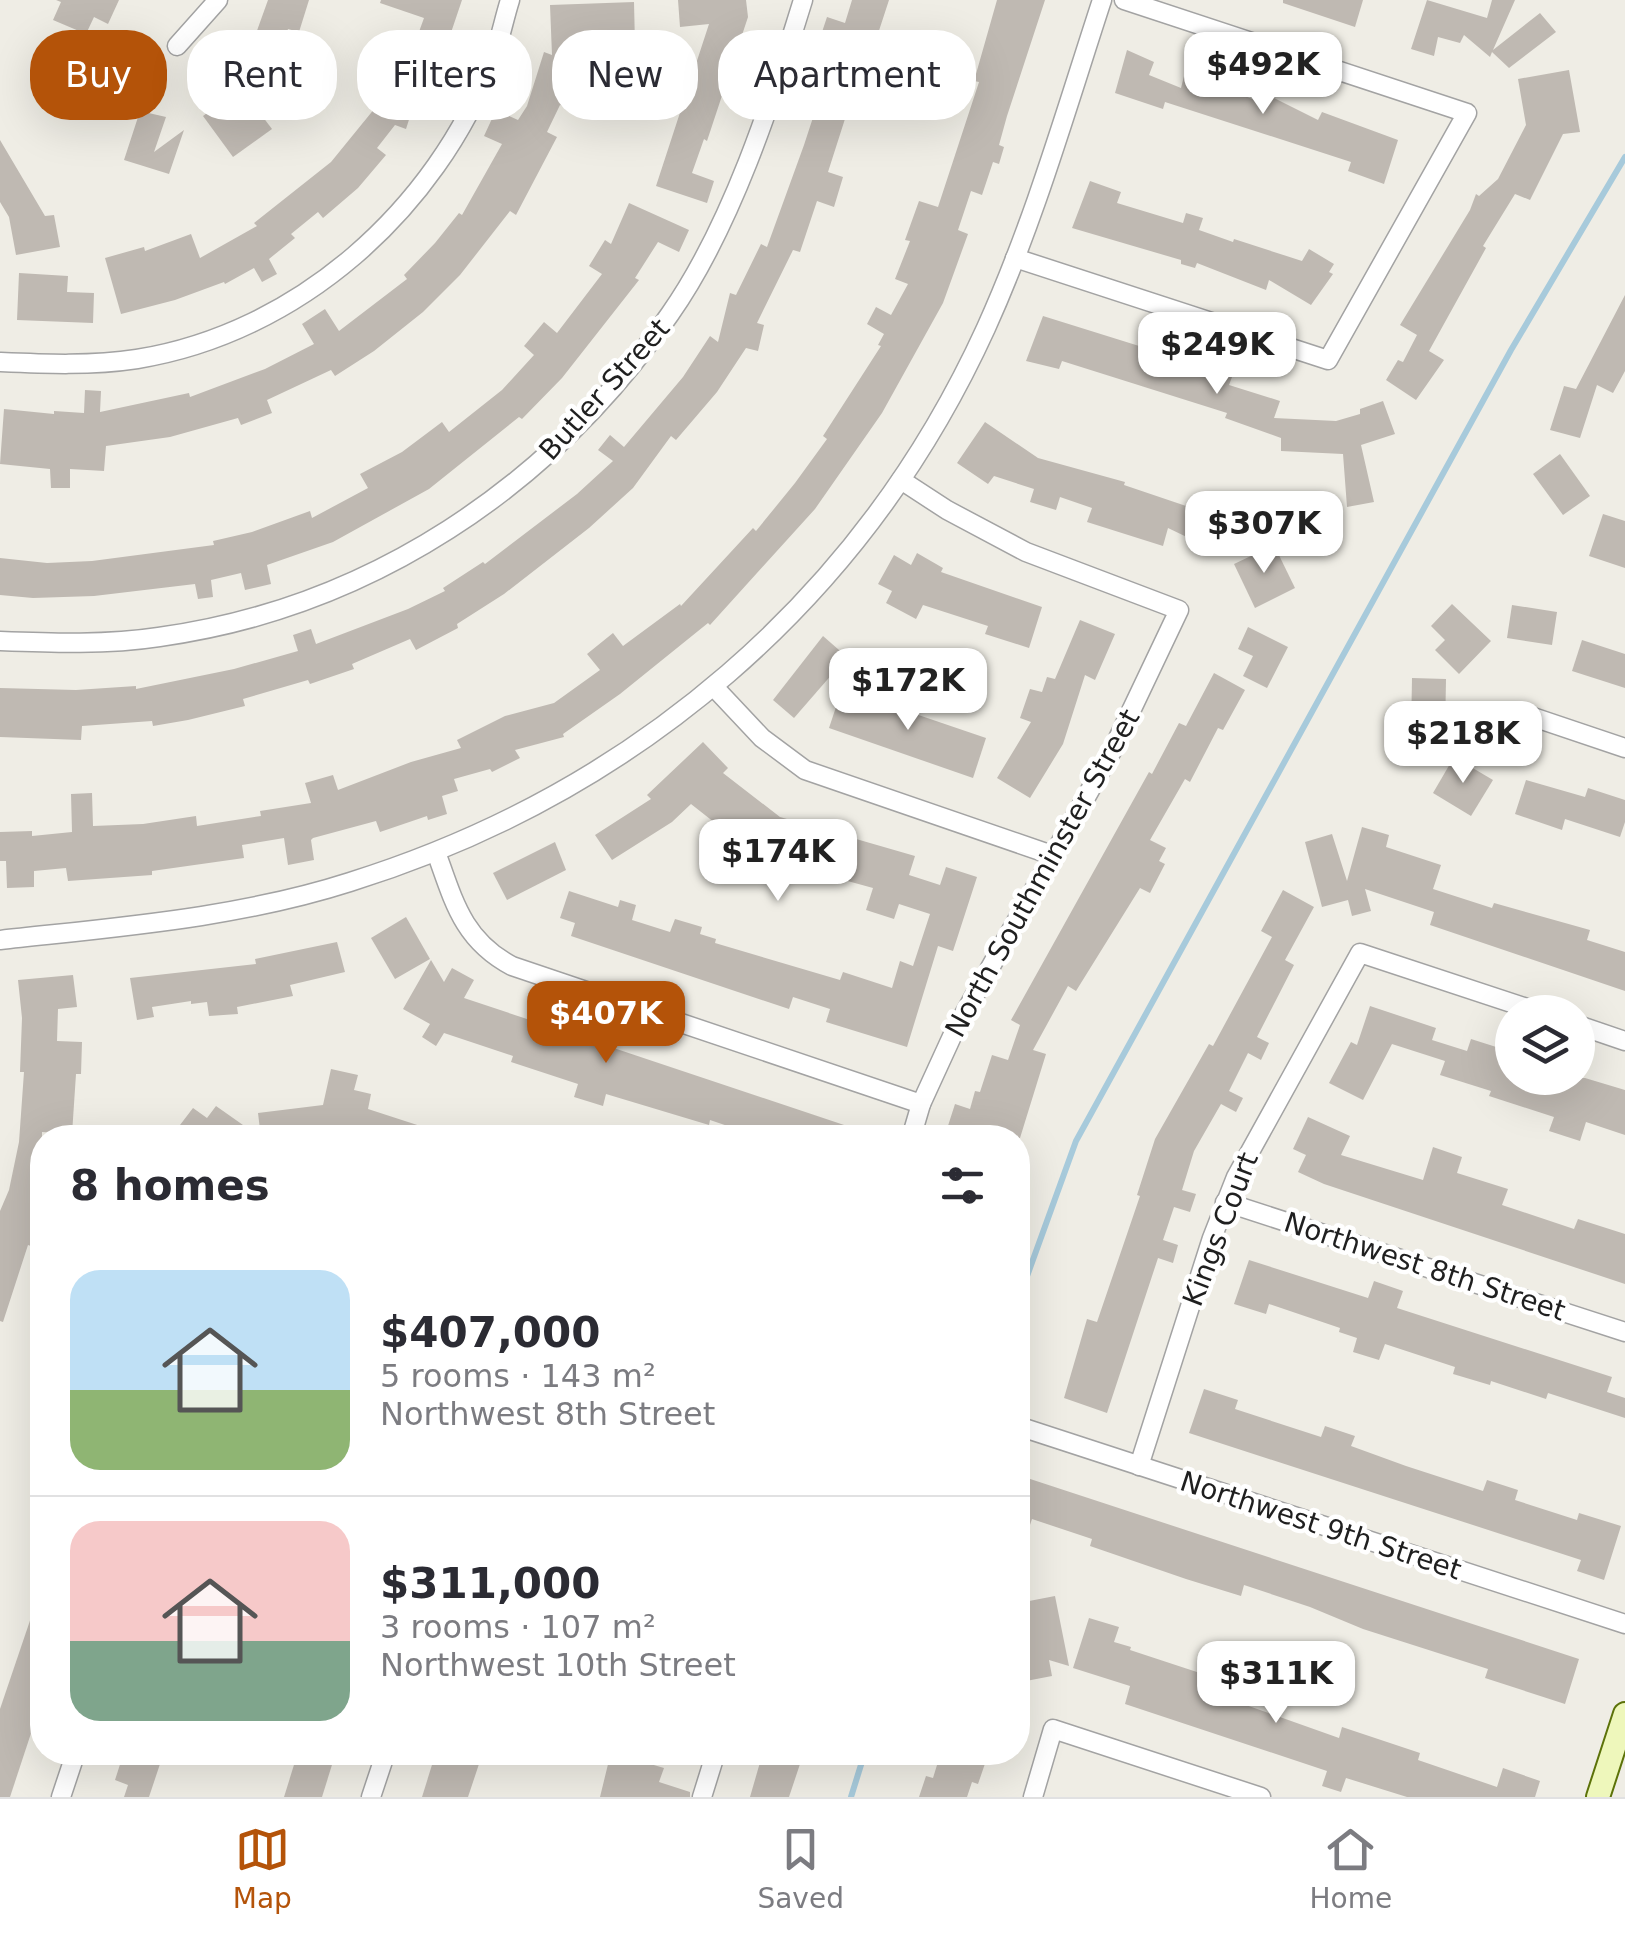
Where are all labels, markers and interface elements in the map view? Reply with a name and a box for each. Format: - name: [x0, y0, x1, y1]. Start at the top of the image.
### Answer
- chip: Buy: [30, 30, 167, 120]
- chip: Rent: [187, 30, 337, 120]
- chip: Filters: [357, 30, 532, 120]
- chip: New: [552, 30, 698, 120]
- chip: Apartment: [718, 30, 976, 120]
- pin: $492K: [1193, 32, 1333, 117]
- text: $492K: [1206, 45, 1320, 83]
- street label: Butler Street: [532, 312, 676, 467]
- pin: $249K: [1147, 312, 1287, 397]
- text: $249K: [1160, 325, 1274, 363]
- pin: $307K: [1194, 491, 1334, 576]
- text: $307K: [1207, 504, 1321, 542]
- pin: $172K: [838, 648, 978, 733]
- text: $172K: [851, 661, 965, 699]
- pin: $218K: [1393, 701, 1533, 786]
- street label: North Southminster Street: [938, 704, 1146, 1043]
- text: $218K: [1406, 714, 1520, 752]
- pin: $174K: [708, 819, 848, 904]
- text: $174K: [721, 832, 835, 870]
- pin: $407K: [536, 981, 676, 1066]
- text: $407K: [549, 994, 663, 1032]
- map controls: [1495, 995, 1595, 1095]
- button: layers: [1495, 995, 1595, 1095]
- street label: Kings Court: [1176, 1148, 1265, 1311]
- icon: filters: [935, 1158, 990, 1213]
- text: 8 homes: [70, 1161, 270, 1210]
- street label: Northwest 8th Street: [1280, 1205, 1569, 1328]
- text: $407,000: [380, 1308, 601, 1357]
- icon: home: [150, 1310, 270, 1430]
- text: 5 rooms · 143 m²: [380, 1357, 656, 1395]
- text: Northwest 8th Street: [380, 1395, 715, 1433]
- street label: Northwest 9th Street: [1176, 1464, 1465, 1587]
- text: $311,000: [380, 1559, 601, 1608]
- icon: home: [150, 1561, 270, 1681]
- text: 3 rooms · 107 m²: [380, 1608, 656, 1646]
- pin: $311K: [1206, 1641, 1346, 1726]
- text: Northwest 10th Street: [380, 1646, 736, 1684]
- text: $311K: [1219, 1654, 1333, 1692]
- tab: Map: [233, 1822, 292, 1915]
- tab: Saved: [757, 1822, 844, 1915]
- tab: Home: [1310, 1822, 1392, 1915]

